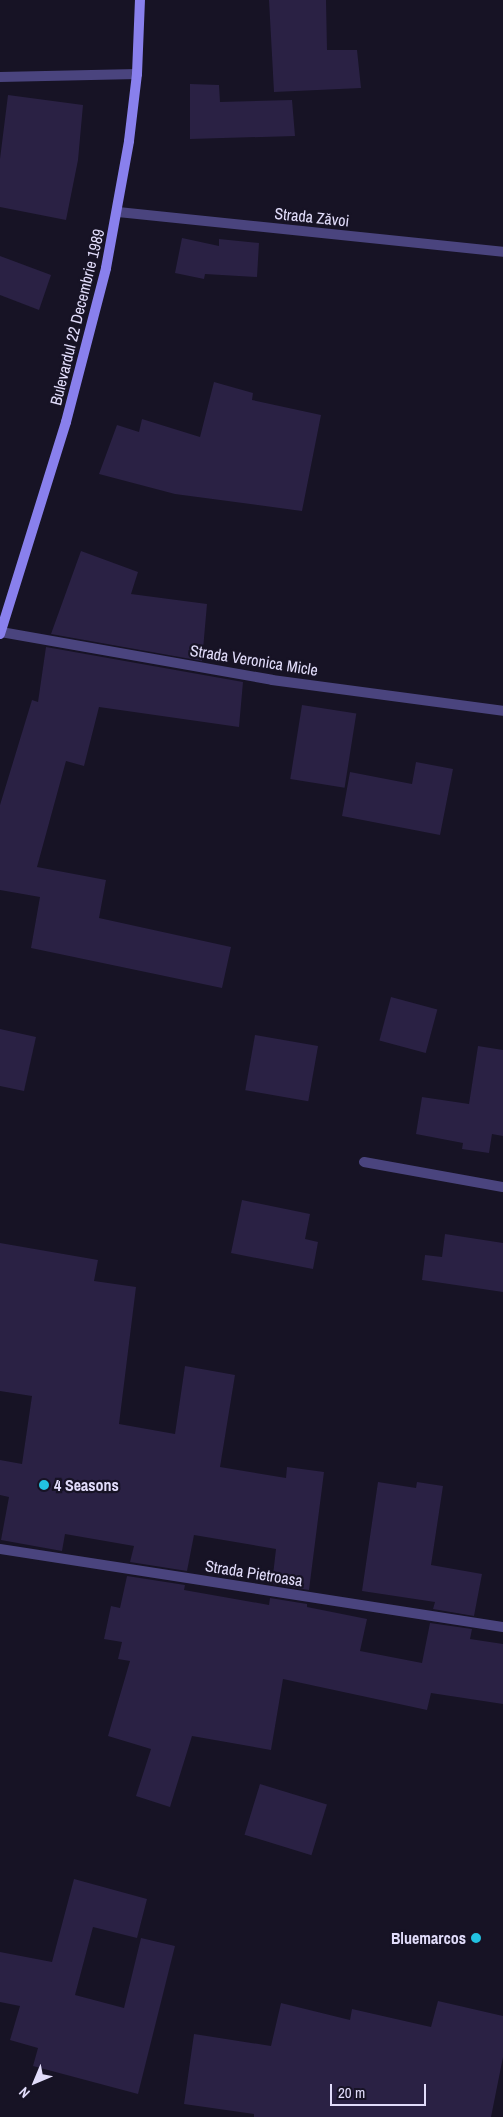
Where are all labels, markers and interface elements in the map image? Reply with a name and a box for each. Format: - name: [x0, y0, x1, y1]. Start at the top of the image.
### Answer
- street label: Strada Zăvoi: [274, 204, 350, 230]
- street label: Bulevardul 22 Decembrie 1989: [46, 227, 108, 407]
- street label: Strada Veronica Micle: [189, 640, 319, 680]
- place label: 4 Seasons: [54, 1475, 119, 1495]
- marker: 4 Seasons: [38, 1479, 50, 1491]
- street label: Strada Pietroasa: [204, 1556, 304, 1590]
- place label: Bluemarcos: [391, 1928, 466, 1948]
- marker: Bluemarcos: [470, 1932, 482, 1944]
- north arrow: [10, 2057, 60, 2107]
- scale bar: [333, 2074, 429, 2106]
- text: 20 m: [338, 2082, 365, 2103]
- text: N: [15, 2083, 34, 2102]

